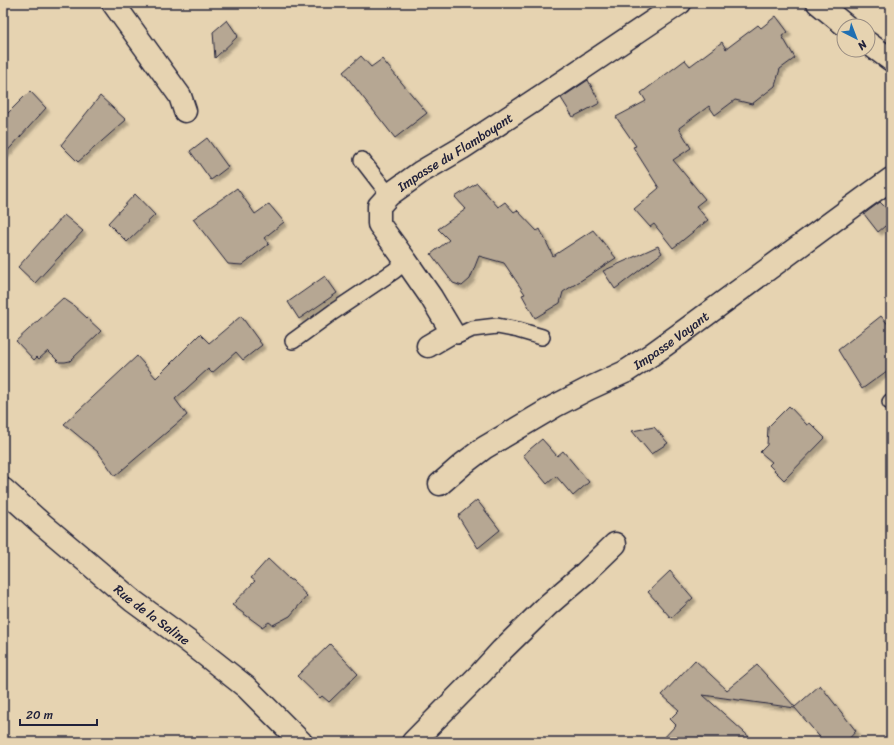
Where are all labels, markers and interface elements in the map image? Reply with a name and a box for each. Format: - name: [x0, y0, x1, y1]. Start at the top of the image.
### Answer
- north arrow: [836, 18, 876, 58]
- text: N: [853, 35, 872, 55]
- street label: Impasse du Flamboyant: [391, 106, 518, 198]
- street label: Impasse Vayant: [627, 305, 714, 377]
- street label: Rue de la Saline: [108, 578, 195, 652]
- scale bar: [20, 701, 97, 727]
- text: 20 m: [26, 704, 53, 726]

